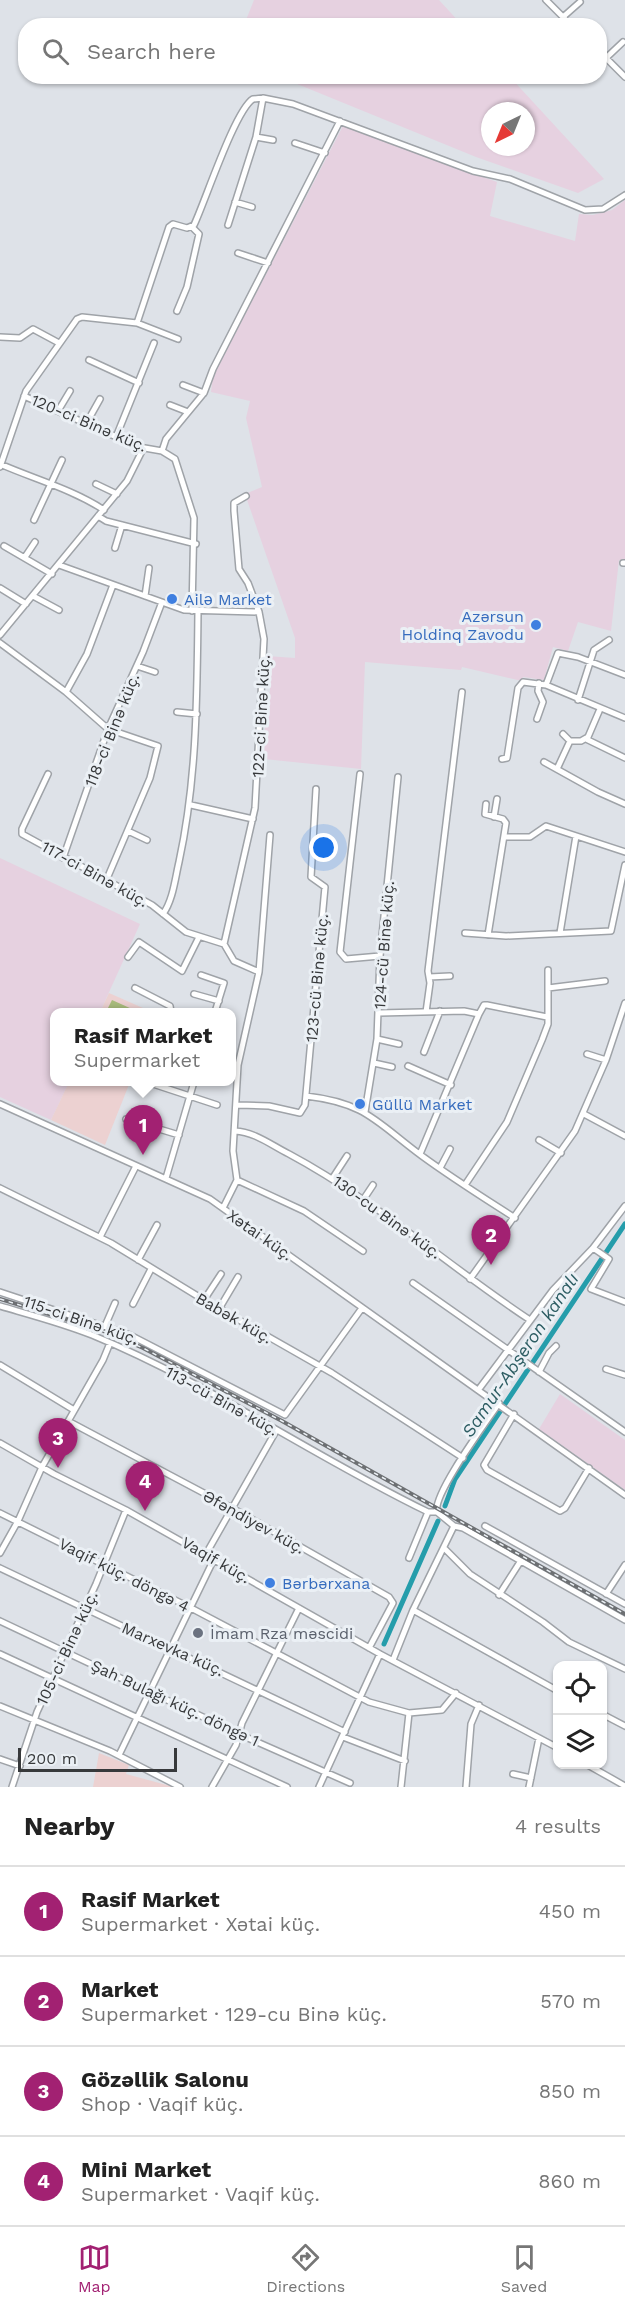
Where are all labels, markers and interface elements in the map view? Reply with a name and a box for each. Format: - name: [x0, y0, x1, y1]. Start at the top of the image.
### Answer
- search box: [18, 18, 607, 84]
- icon: search: [39, 35, 72, 68]
- text: Search here: [87, 39, 216, 64]
- north arrow: [481, 102, 535, 156]
- street label: 120-ci Binə küç.: [28, 390, 150, 456]
- place label: Ailә Market: [184, 590, 272, 609]
- marker: Ailә Market: [165, 592, 179, 606]
- place label: Azərsun Holdinq Zavodu: [402, 607, 524, 644]
- marker: Azərsun Holdinq Zavodu: [529, 618, 543, 632]
- street label: 122-ci Binə küç.: [248, 654, 274, 778]
- street label: 118-ci Binə küç.: [81, 671, 143, 789]
- your location: [309, 833, 338, 862]
- street label: 117-ci Binə küç.: [38, 837, 152, 911]
- street label: 124-cü Binə küç.: [370, 880, 398, 1010]
- street label: 123-cü Binə küç.: [302, 913, 332, 1043]
- popup: [50, 1008, 236, 1086]
- text: Rasif Market: [74, 1023, 212, 1048]
- text: Supermarket: [74, 1048, 200, 1072]
- place label: Güllü Market: [372, 1095, 473, 1114]
- marker: Güllü Market: [353, 1097, 367, 1111]
- pin: 1: [124, 1106, 162, 1155]
- street label: 130-cu Binə küç.: [329, 1171, 445, 1263]
- street label: Xətai küç.: [224, 1206, 296, 1264]
- pin: 2: [472, 1216, 510, 1265]
- water label: Samur-Abşeron kanalı: [457, 1269, 583, 1441]
- street label: Babək küç.: [192, 1289, 276, 1347]
- street label: 115-ci Binə küç.: [21, 1291, 141, 1349]
- street label: 113-cü Binə küç.: [162, 1362, 282, 1440]
- pin: 3: [38, 1418, 78, 1468]
- pin: 4: [126, 1462, 164, 1511]
- street label: Əfəndiyev küç.: [200, 1486, 308, 1558]
- street label: Vaqif küç.: [178, 1533, 254, 1587]
- street label: Vaqif küç. döngə 4: [56, 1534, 193, 1616]
- place label: Bərbərxana: [282, 1574, 370, 1593]
- marker: Bərbərxana: [263, 1576, 277, 1590]
- street label: 105-ci Binə küç.: [32, 1588, 102, 1708]
- street label: Marxevka küç.: [119, 1618, 227, 1680]
- place label: İmam Rza məscidi: [210, 1624, 353, 1643]
- marker: İmam Rza məscidi: [191, 1626, 205, 1640]
- street label: Şah Bulağı küç. döngə 1: [88, 1656, 262, 1750]
- map controls: [553, 1661, 607, 1769]
- button: locate: [553, 1661, 607, 1715]
- button: layers: [553, 1715, 607, 1769]
- scale bar: [18, 1745, 177, 1772]
- text: 200 m: [27, 1749, 77, 1768]
- text: Nearby: [24, 1811, 115, 1841]
- text: 4 results: [515, 1814, 601, 1838]
- text: Rasif Market: [81, 1887, 220, 1912]
- text: 1: [39, 1899, 48, 1923]
- text: 450 m: [539, 1899, 601, 1923]
- text: Supermarket · Xətai küç.: [81, 1912, 320, 1936]
- text: Market: [81, 1977, 158, 2002]
- text: 2: [38, 1989, 49, 2013]
- text: 570 m: [540, 1989, 601, 2013]
- text: Supermarket · 129-cu Binə küç.: [81, 2002, 387, 2026]
- text: Gözəllik Salonu: [81, 2067, 249, 2092]
- text: 3: [38, 2079, 49, 2103]
- text: 850 m: [539, 2079, 601, 2103]
- text: Shop · Vaqif küç.: [81, 2092, 243, 2116]
- text: Mini Market: [81, 2157, 211, 2182]
- text: 4: [37, 2169, 50, 2193]
- text: 860 m: [538, 2169, 601, 2193]
- text: Supermarket · Vaqif küç.: [81, 2182, 320, 2206]
- tab: Map: [78, 2241, 111, 2296]
- tab: Directions: [266, 2241, 345, 2296]
- tab: Saved: [501, 2241, 547, 2296]

